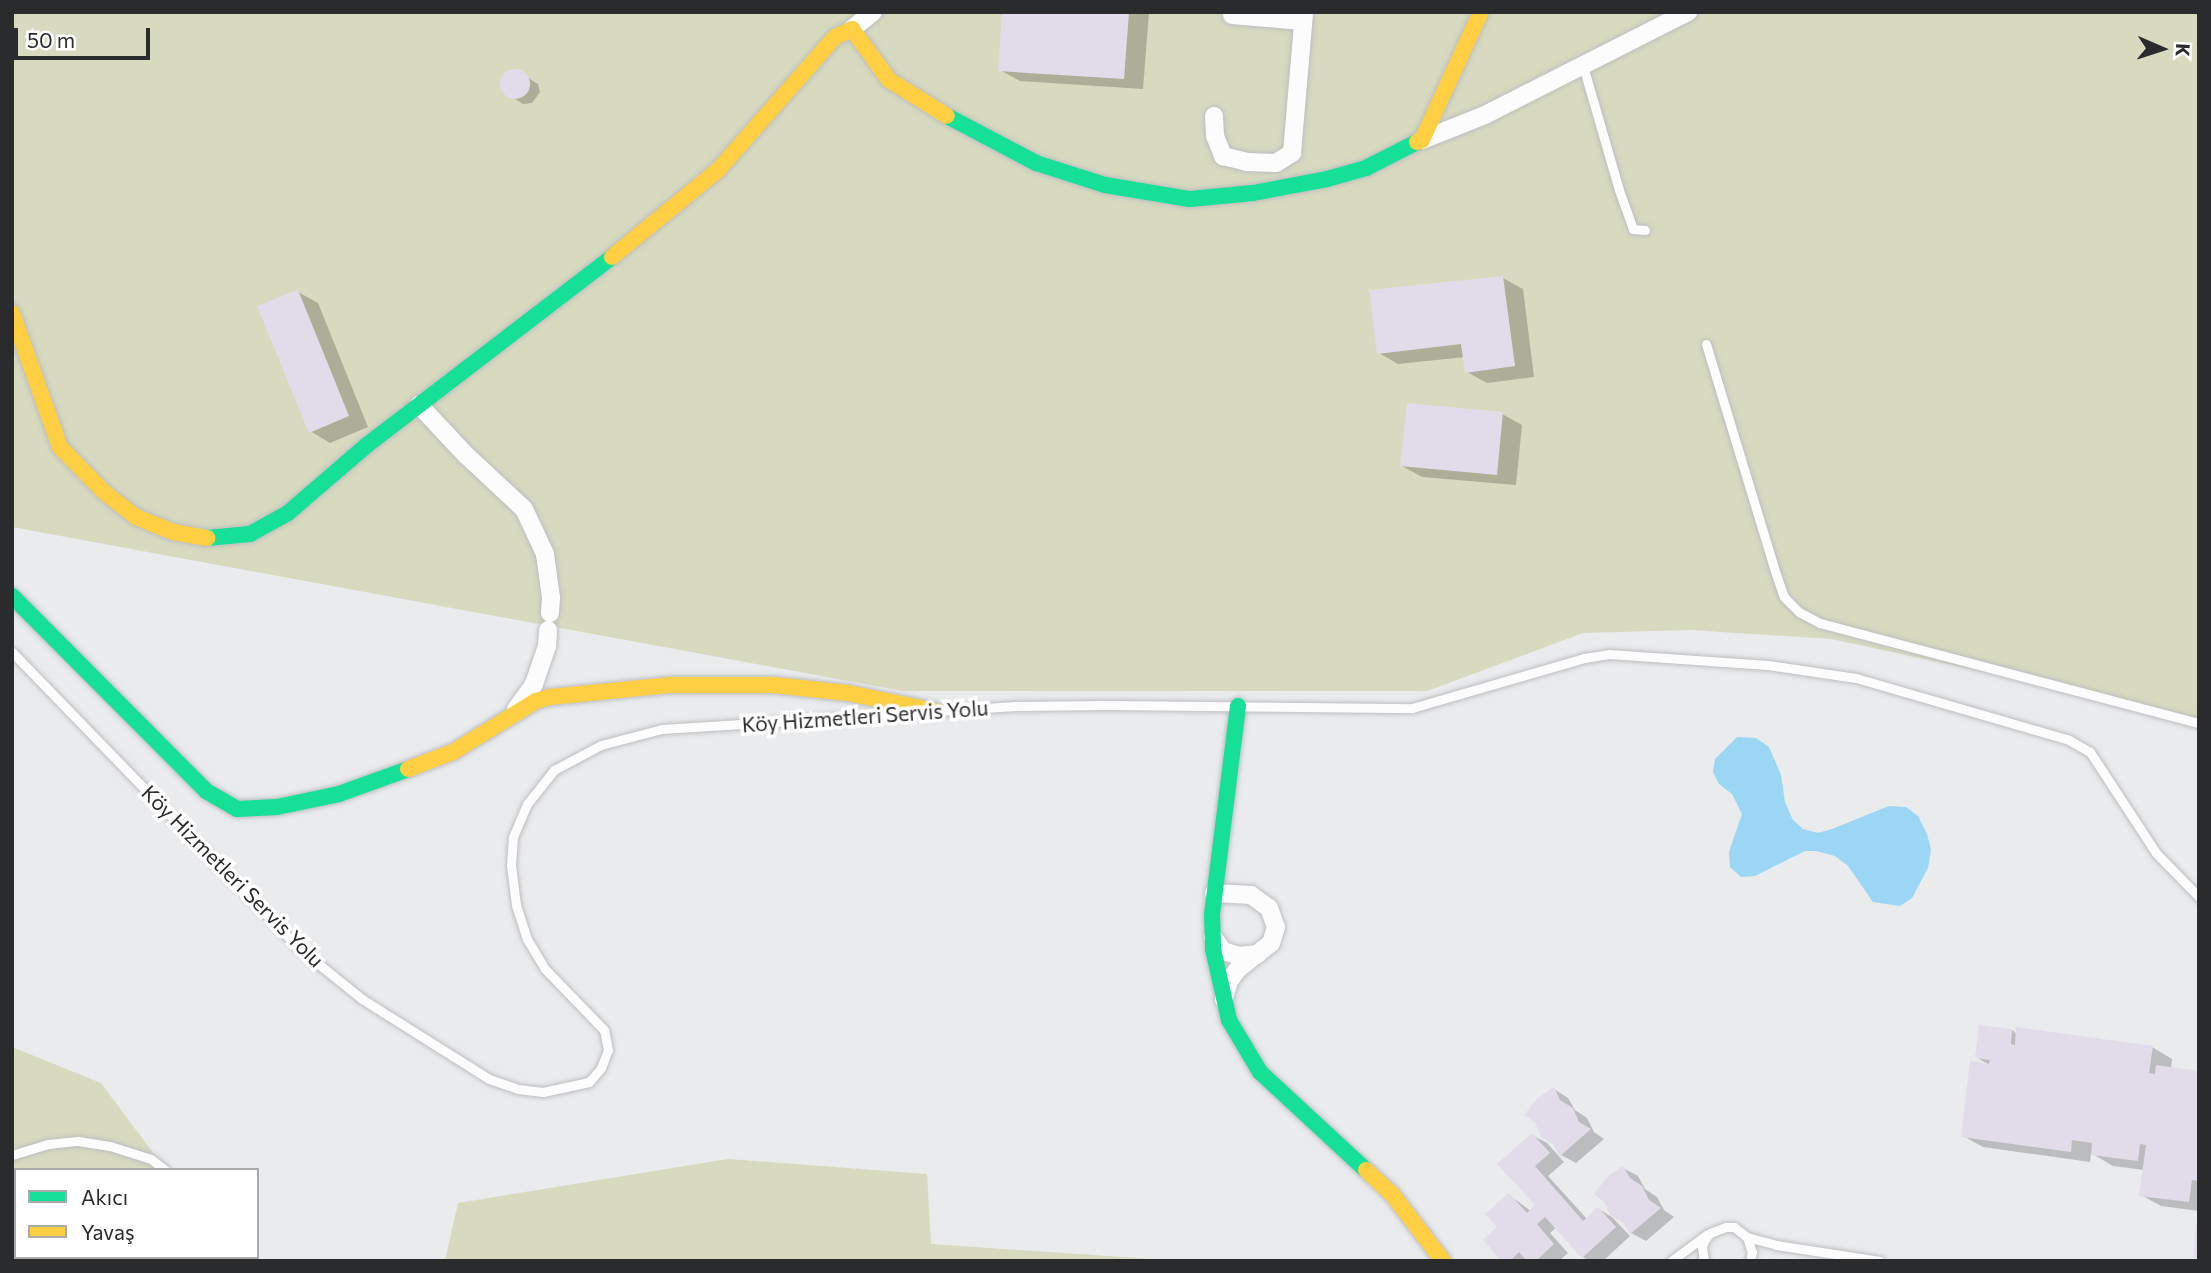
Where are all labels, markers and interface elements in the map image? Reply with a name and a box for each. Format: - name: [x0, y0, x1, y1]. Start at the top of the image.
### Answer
- scale bar: [18, 14, 154, 58]
- north arrow: [2127, 14, 2197, 84]
- text: 50 m: [27, 27, 75, 52]
- text: K: [2172, 43, 2195, 57]
- street label: Köy Hizmetleri Servis Yolu: [741, 695, 989, 737]
- street label: Köy Hizmetleri Servis Yolu: [137, 780, 329, 972]
- legend: [14, 1168, 259, 1259]
- text: Akıcı: [81, 1184, 128, 1209]
- text: Yavaş: [81, 1219, 134, 1244]

